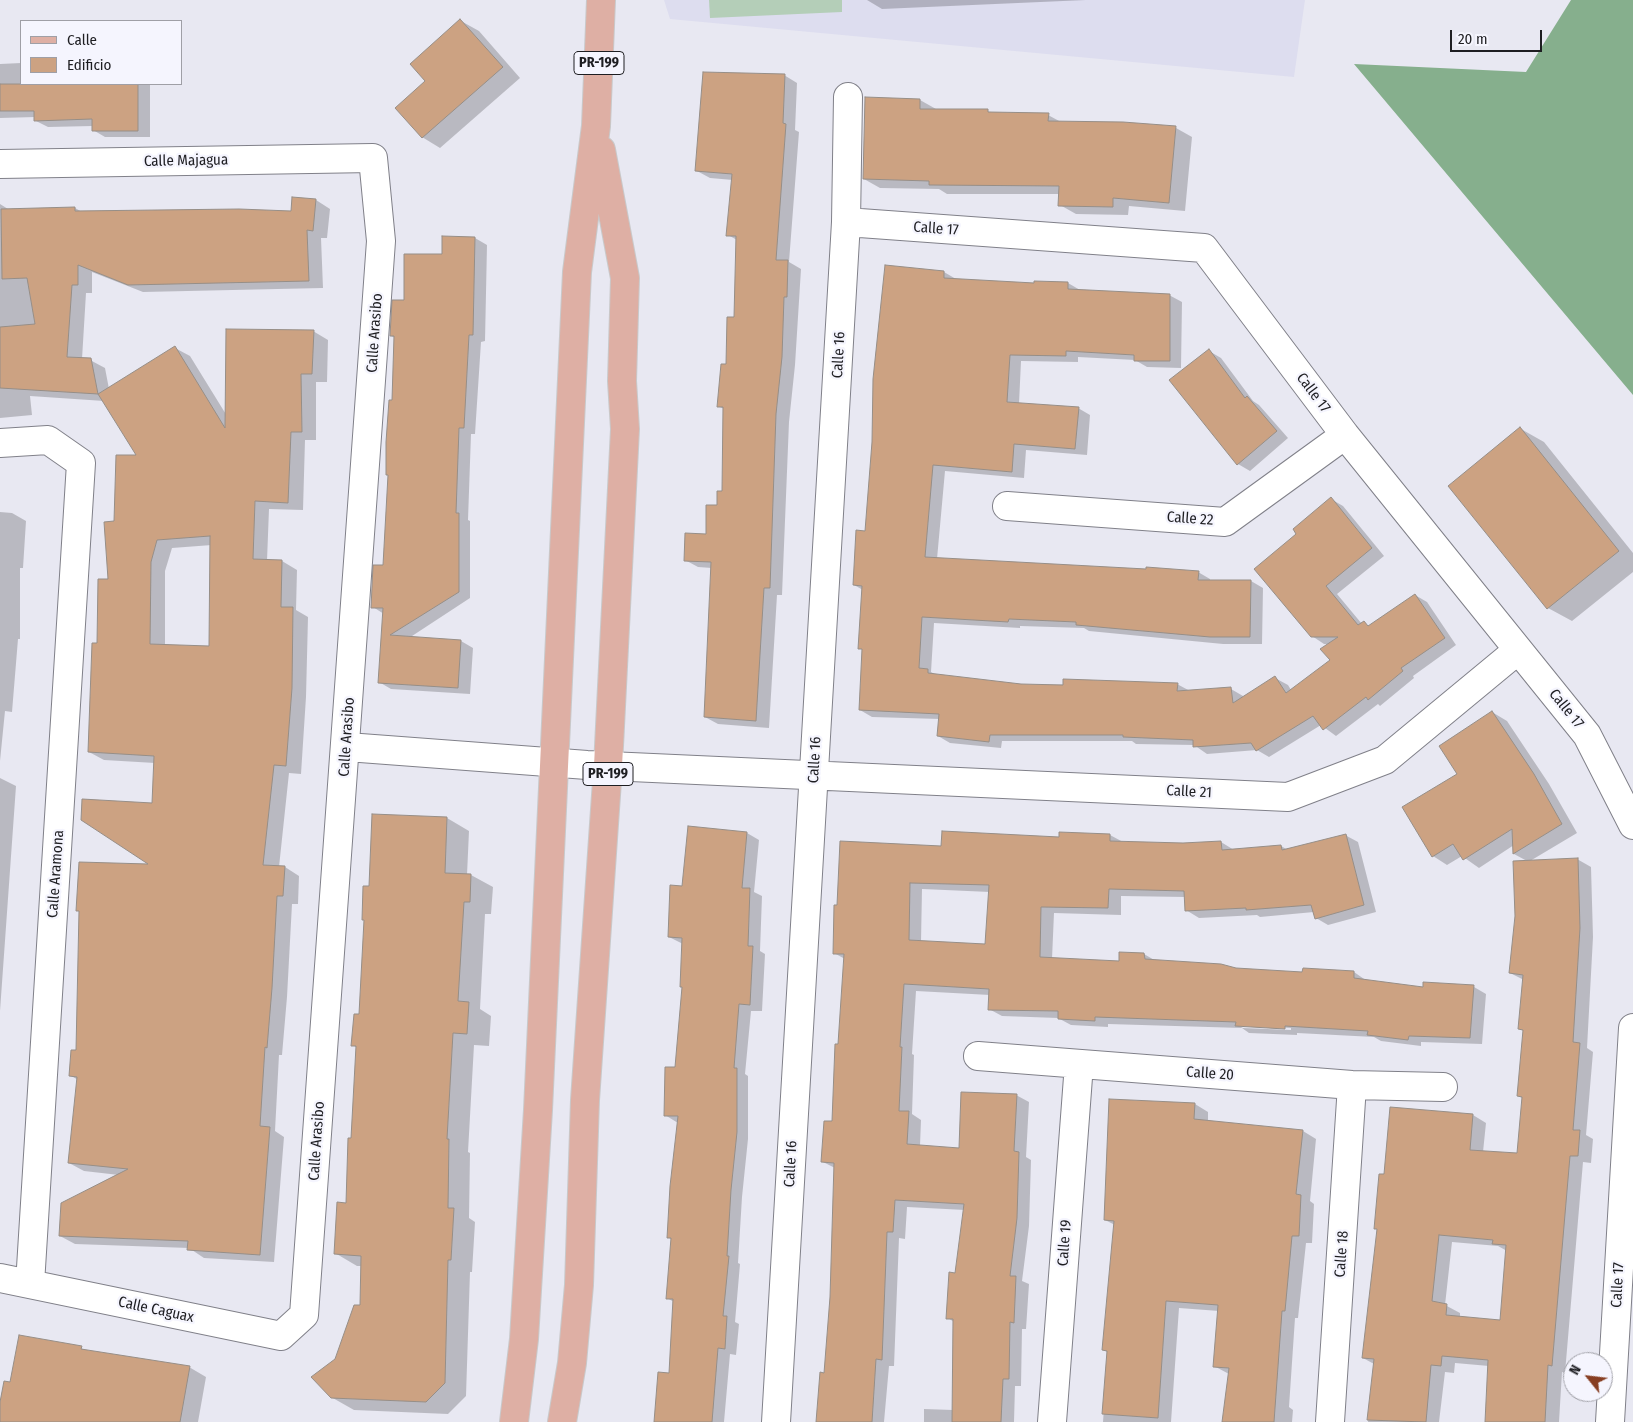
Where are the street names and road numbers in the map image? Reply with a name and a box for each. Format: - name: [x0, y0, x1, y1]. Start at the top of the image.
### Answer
- road number: PR-199: [574, 52, 624, 74]
- street label: Calle Majagua: [144, 151, 228, 171]
- street label: Calle 17: [913, 218, 959, 240]
- street label: Calle Arasibo: [363, 293, 387, 373]
- street label: Calle 16: [829, 331, 849, 379]
- street label: Calle 17: [1292, 369, 1334, 417]
- street label: Calle 22: [1166, 508, 1214, 530]
- street label: Calle 17: [1545, 686, 1587, 732]
- street label: Calle Arasibo: [335, 697, 359, 777]
- street label: Calle 16: [805, 736, 825, 784]
- road number: PR-199: [583, 762, 633, 786]
- street label: Calle 21: [1166, 782, 1212, 802]
- street label: Calle Aramona: [44, 829, 68, 919]
- street label: Calle 20: [1185, 1063, 1235, 1085]
- street label: Calle Arasibo: [305, 1101, 329, 1181]
- street label: Calle 16: [781, 1140, 801, 1188]
- street label: Calle 19: [1054, 1219, 1076, 1267]
- street label: Calle 18: [1331, 1230, 1353, 1278]
- street label: Calle 17: [1608, 1262, 1628, 1308]
- street label: Calle Caguax: [117, 1293, 195, 1327]

